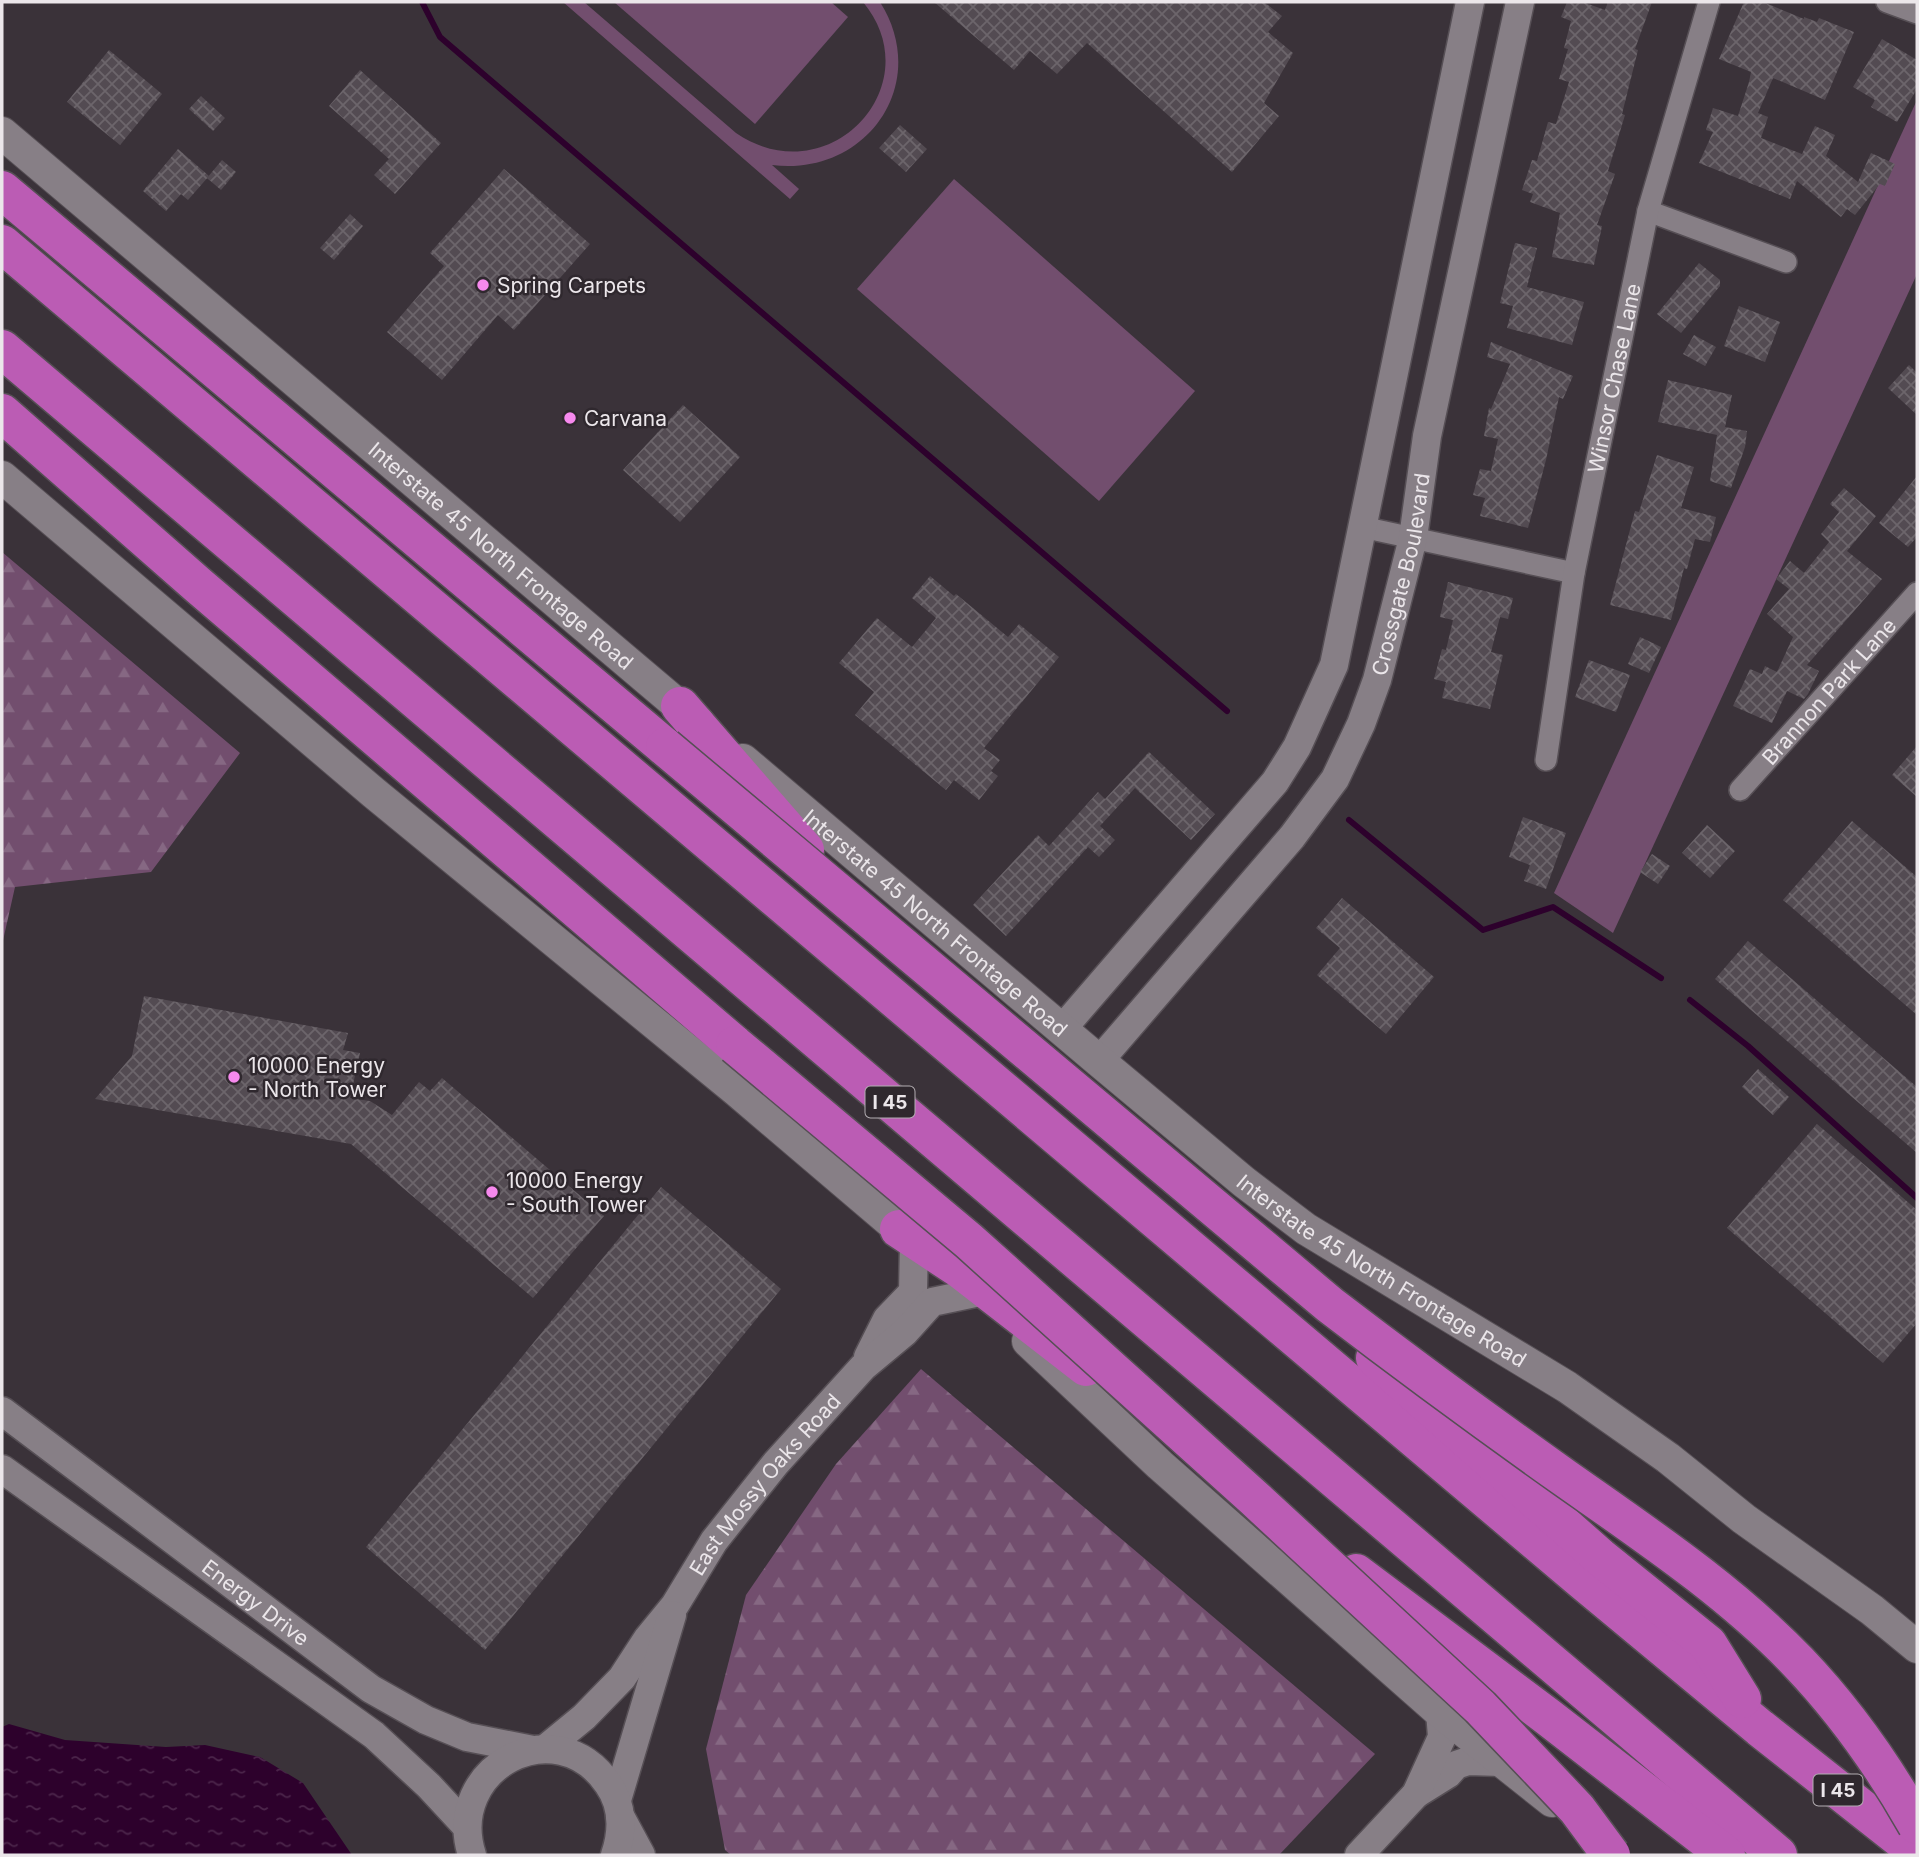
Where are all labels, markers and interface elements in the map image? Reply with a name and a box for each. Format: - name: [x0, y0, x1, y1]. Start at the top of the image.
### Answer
- place label: Spring Carpets: [497, 273, 646, 298]
- marker: Spring Carpets: [475, 277, 491, 293]
- street label: Winsor Chase Lane: [1582, 281, 1645, 475]
- place label: Carvana: [584, 406, 667, 431]
- marker: Carvana: [562, 410, 578, 426]
- street label: Interstate 45 North Frontage Road: [364, 437, 639, 674]
- street label: Crossgate Boulevard: [1366, 472, 1434, 678]
- street label: Brannon Park Lane: [1757, 613, 1901, 770]
- street label: Interstate 45 North Frontage Road: [798, 804, 1073, 1042]
- place label: 10000 Energy - North Tower: [248, 1053, 387, 1102]
- marker: 10000 Energy - North Tower: [226, 1069, 242, 1085]
- road number: I 45: [866, 1086, 914, 1118]
- place label: 10000 Energy - South Tower: [506, 1168, 646, 1217]
- street label: Interstate 45 North Frontage Road: [1232, 1169, 1531, 1372]
- marker: 10000 Energy - South Tower: [484, 1184, 500, 1200]
- street label: East Mossy Oaks Road: [684, 1388, 845, 1580]
- street label: Energy Drive: [198, 1554, 314, 1651]
- road number: I 45: [1814, 1774, 1862, 1806]

